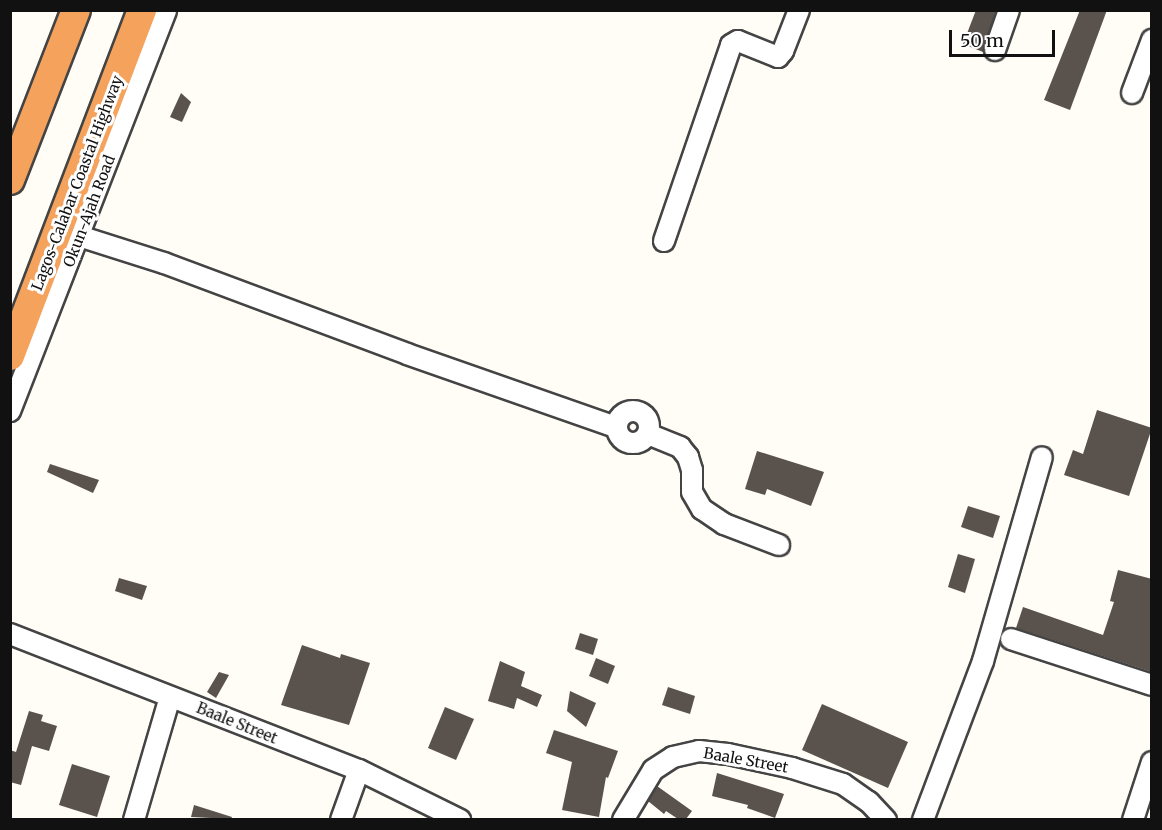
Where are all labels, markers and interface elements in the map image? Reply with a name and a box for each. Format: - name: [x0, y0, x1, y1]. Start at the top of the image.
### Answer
- scale bar: [952, 18, 1058, 56]
- text: 50 m: [960, 29, 1004, 52]
- street label: Lagos-Calabar Coastal Highway: [28, 73, 126, 293]
- street label: Okun-Ajah Road: [59, 152, 119, 270]
- street label: Baale Street: [194, 699, 280, 747]
- street label: Baale Street: [702, 744, 790, 776]

